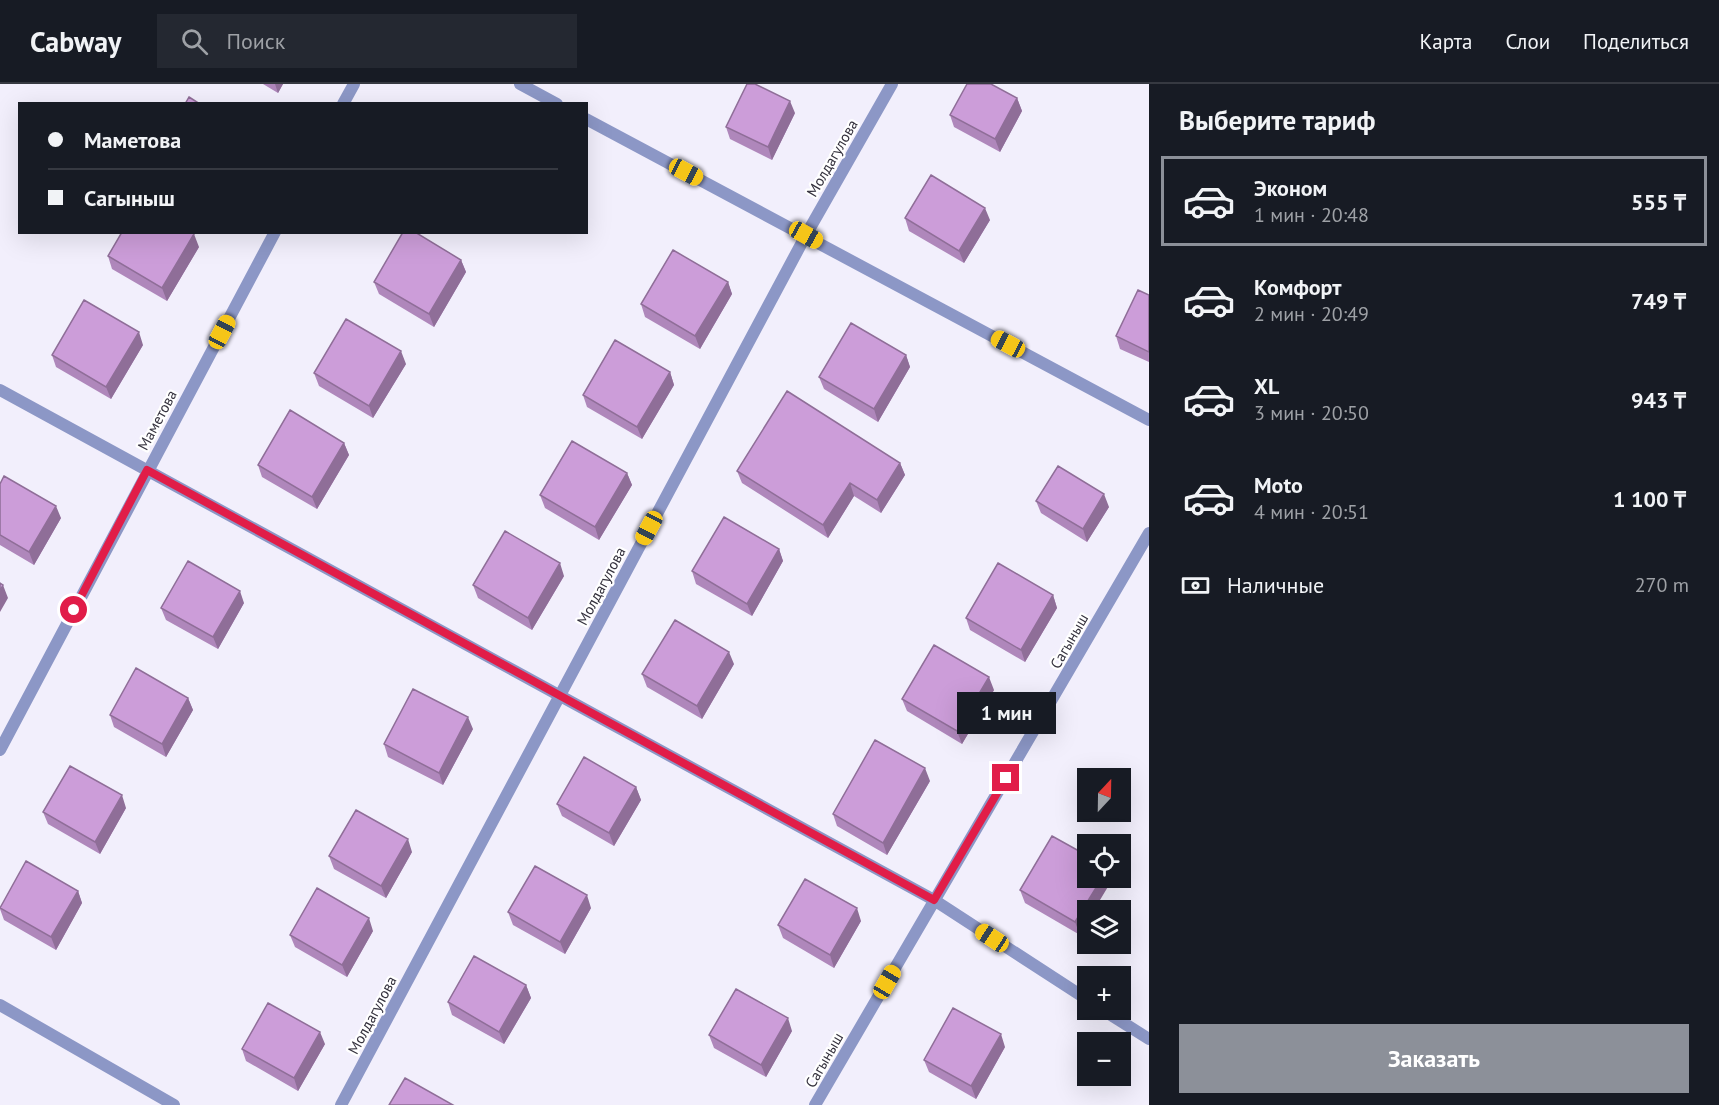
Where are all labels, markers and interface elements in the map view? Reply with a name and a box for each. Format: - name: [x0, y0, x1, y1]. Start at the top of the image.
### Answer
- search box: [157, 14, 577, 68]
- text: Cabway: [30, 23, 121, 60]
- icon: search: [178, 25, 211, 58]
- text: Поиск: [226, 27, 285, 55]
- text: Карта: [1419, 28, 1472, 55]
- text: Слои: [1505, 28, 1550, 55]
- text: Поделиться: [1583, 28, 1689, 55]
- text: Выберите тариф: [1179, 103, 1375, 137]
- street label: Молдагулова: [802, 116, 862, 200]
- text: Маметова: [84, 126, 181, 154]
- car: [666, 156, 706, 188]
- icon: car: [1182, 174, 1236, 228]
- text: Эконом: [1254, 174, 1327, 202]
- text: Сагыныш: [84, 184, 175, 212]
- text: 555 ₸: [1631, 188, 1686, 216]
- text: 1 мин · 20:48: [1254, 202, 1369, 228]
- car: [786, 218, 826, 252]
- icon: car: [1182, 273, 1236, 327]
- text: Комфорт: [1254, 273, 1342, 301]
- text: 749 ₸: [1631, 287, 1686, 315]
- text: 2 мин · 20:49: [1254, 301, 1369, 327]
- car: [206, 312, 238, 352]
- car: [988, 328, 1028, 360]
- icon: car: [1182, 372, 1236, 426]
- text: XL: [1254, 372, 1279, 400]
- text: 943 ₸: [1631, 386, 1686, 414]
- street label: Маметова: [133, 387, 181, 453]
- text: 3 мин · 20:50: [1254, 400, 1369, 426]
- icon: car: [1182, 471, 1236, 525]
- text: Moto: [1254, 471, 1303, 499]
- text: 1 100 ₸: [1613, 485, 1686, 513]
- text: 4 мин · 20:51: [1254, 499, 1369, 525]
- car: [633, 508, 665, 548]
- street label: Молдагулова: [572, 544, 630, 628]
- icon: cash: [1179, 569, 1212, 602]
- text: Наличные: [1227, 571, 1324, 599]
- text: 270 m: [1635, 572, 1689, 598]
- route start: [60, 596, 87, 623]
- street label: Сагыныш: [1046, 610, 1092, 672]
- callout: 1 мин: [956, 691, 1056, 733]
- text: 1 мин: [981, 700, 1032, 726]
- route end: [992, 764, 1019, 791]
- north arrow: [1077, 768, 1131, 822]
- map controls: [1077, 768, 1131, 1086]
- button: locate: [1077, 834, 1131, 888]
- button: layers: [1077, 900, 1131, 954]
- car: [972, 921, 1012, 955]
- car: [870, 962, 904, 1002]
- button: +: [1077, 966, 1131, 1020]
- street label: Молдагулова: [343, 973, 401, 1057]
- button: Заказать: [1179, 1024, 1689, 1093]
- street label: Сагыныш: [801, 1029, 847, 1091]
- button: −: [1077, 1032, 1131, 1086]

